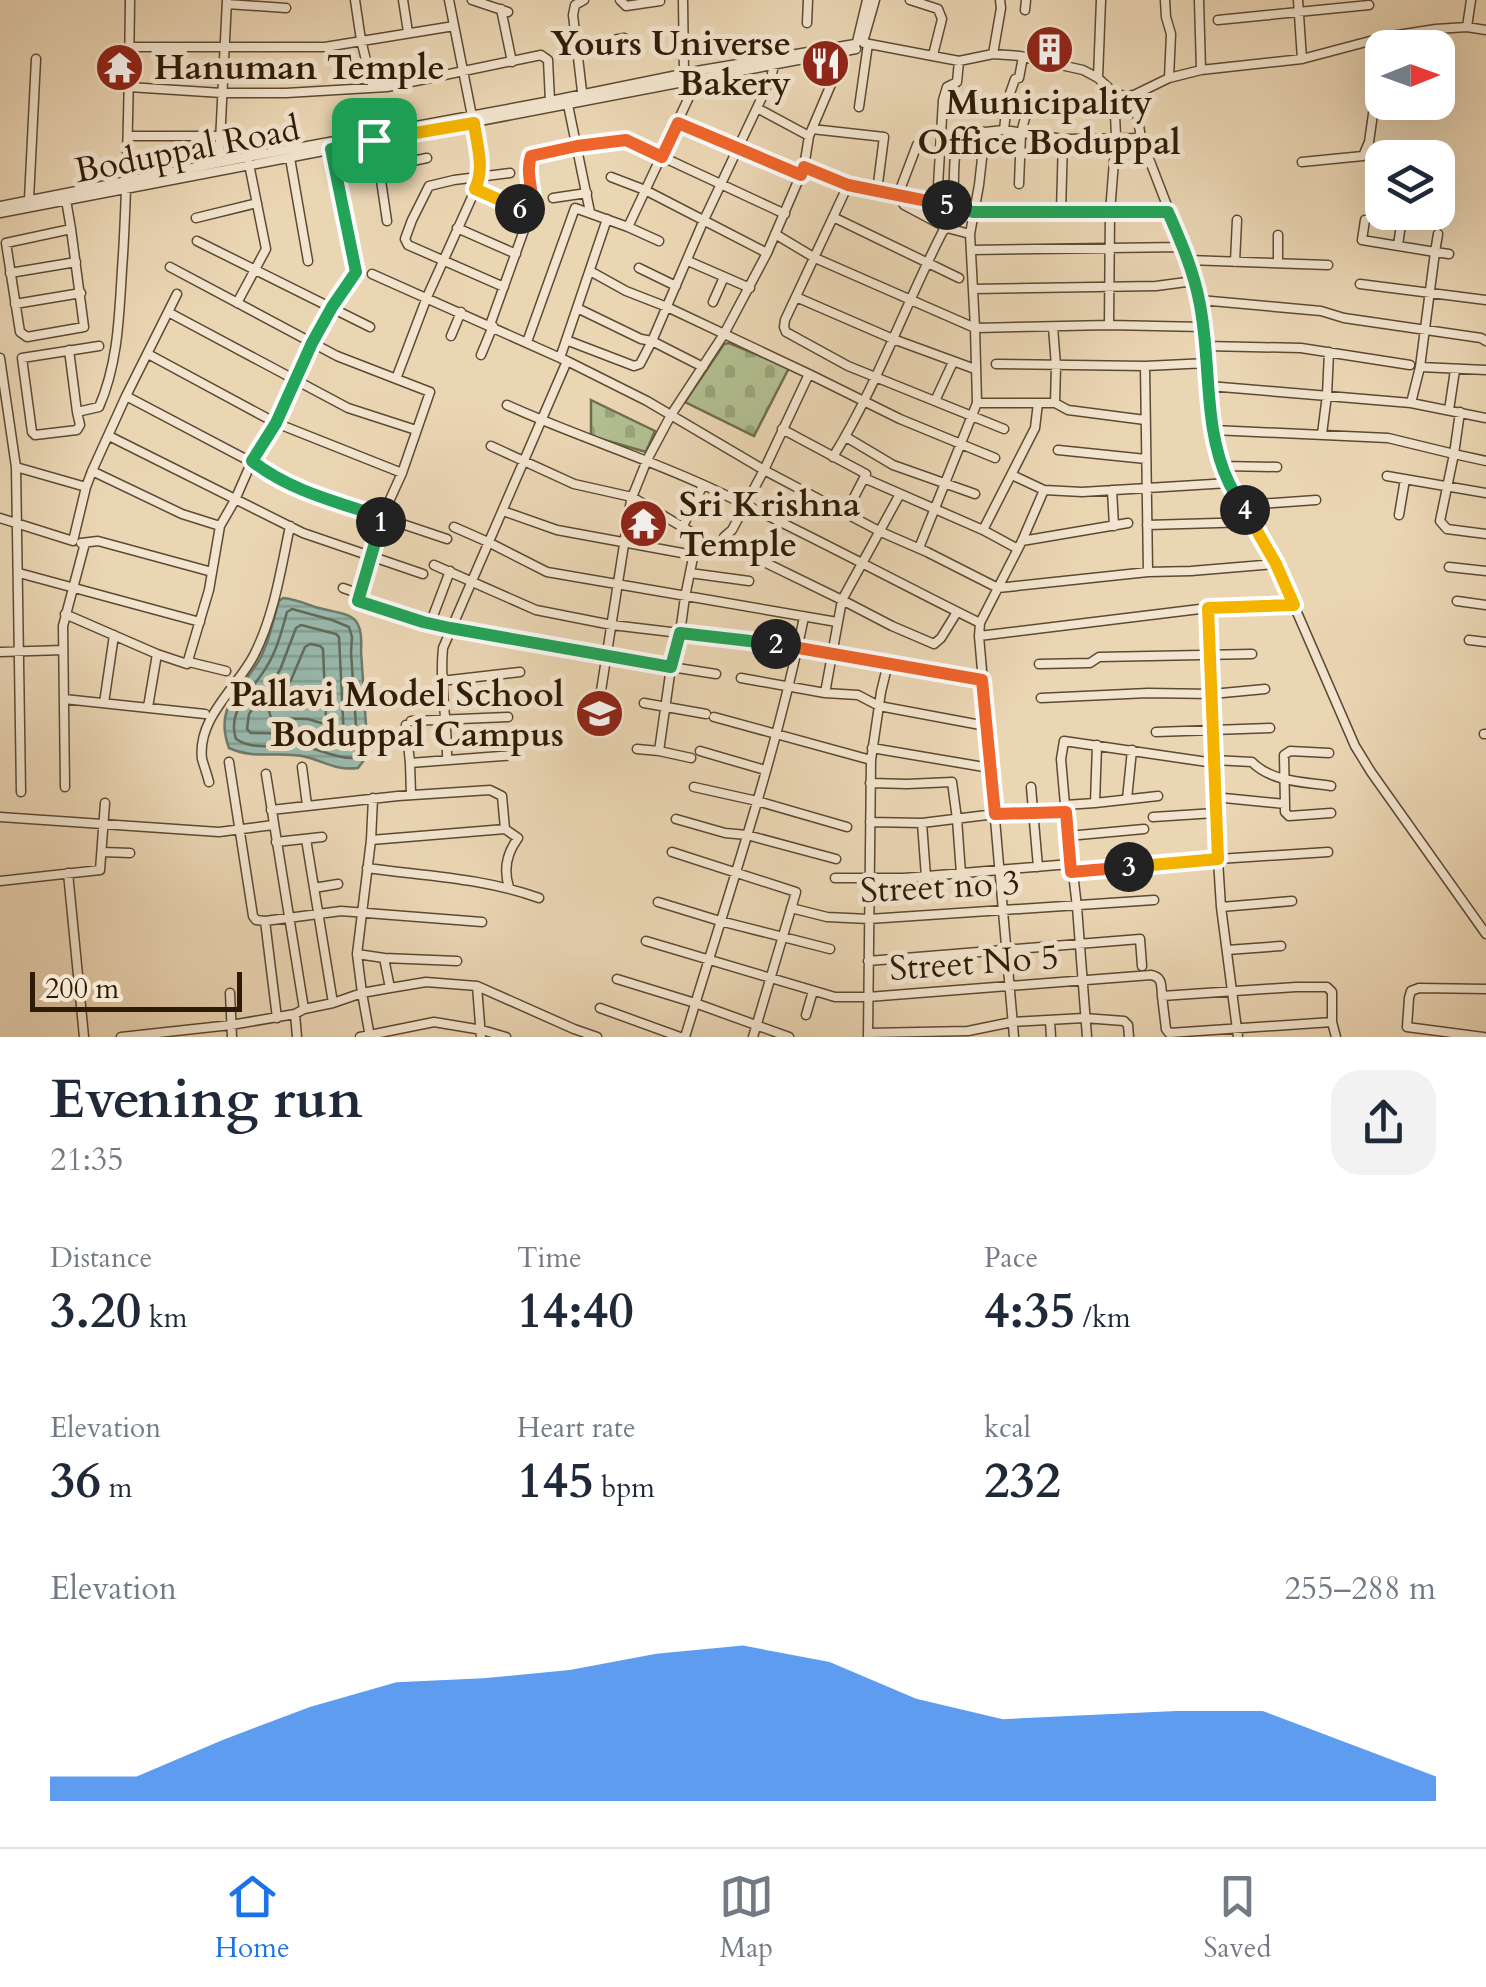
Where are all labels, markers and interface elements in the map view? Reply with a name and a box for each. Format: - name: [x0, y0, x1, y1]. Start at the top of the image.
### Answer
- place label: Yours Universe Bakery: [550, 20, 791, 108]
- building icon: Municipality Office Boduppal: [1023, 24, 1075, 76]
- north arrow: [1365, 30, 1455, 120]
- map controls: [1365, 30, 1455, 230]
- restaurant icon: Yours Universe Bakery: [800, 37, 852, 89]
- temple icon: Hanuman Temple: [93, 41, 145, 93]
- place label: Hanuman Temple: [154, 44, 445, 92]
- place label: Municipality Office Boduppal: [917, 79, 1181, 167]
- pin: [332, 98, 417, 183]
- street label: Boduppal Road: [71, 105, 304, 195]
- icon: arrive: [347, 113, 402, 168]
- button: layers: [1365, 140, 1455, 230]
- pin: 5: [922, 180, 972, 230]
- pin: 6: [495, 184, 545, 234]
- text: 5: [940, 186, 954, 224]
- text: 6: [513, 190, 527, 228]
- place label: Sri Krishna Temple: [679, 481, 860, 569]
- pin: 4: [1220, 485, 1270, 535]
- text: 4: [1238, 491, 1252, 529]
- pin: 1: [356, 497, 406, 547]
- temple icon: Sri Krishna Temple: [618, 498, 670, 550]
- text: 1: [374, 503, 388, 541]
- pin: 2: [751, 619, 801, 669]
- text: 2: [769, 625, 783, 663]
- place label: Pallavi Model School Boduppal Campus: [230, 671, 564, 759]
- school or university icon: Pallavi Model School Boduppal Campus: [573, 688, 625, 740]
- pin: 3: [1104, 842, 1154, 892]
- text: 3: [1122, 848, 1136, 886]
- street label: Street no 3: [859, 859, 1021, 915]
- street label: Street No 5: [888, 933, 1060, 993]
- scale bar: [30, 967, 242, 1011]
- text: 200 m: [45, 970, 119, 1008]
- text: Evening run: [50, 1063, 363, 1137]
- button: share: [1331, 1070, 1436, 1175]
- text: 21:35: [50, 1138, 124, 1182]
- text: Distance: [50, 1239, 152, 1277]
- text: Time: [517, 1239, 582, 1277]
- text: Pace: [984, 1239, 1038, 1277]
- text: 3.20: [50, 1277, 141, 1345]
- text: 14:40: [517, 1277, 634, 1345]
- text: 4:35: [984, 1277, 1075, 1345]
- text: km: [141, 1299, 188, 1337]
- text: /km: [1075, 1299, 1131, 1337]
- text: Elevation: [50, 1409, 161, 1447]
- text: Heart rate: [517, 1409, 636, 1447]
- text: kcal: [984, 1409, 1031, 1447]
- text: 36: [50, 1447, 101, 1515]
- text: 145: [517, 1447, 594, 1515]
- text: 232: [984, 1447, 1061, 1515]
- text: m: [101, 1469, 132, 1507]
- text: bpm: [594, 1469, 655, 1507]
- text: Elevation: [50, 1567, 177, 1611]
- text: 255–288 m: [1284, 1567, 1436, 1611]
- tab: Home: [215, 1869, 290, 1967]
- tab: Map: [719, 1869, 774, 1967]
- tab: Saved: [1203, 1869, 1271, 1967]

